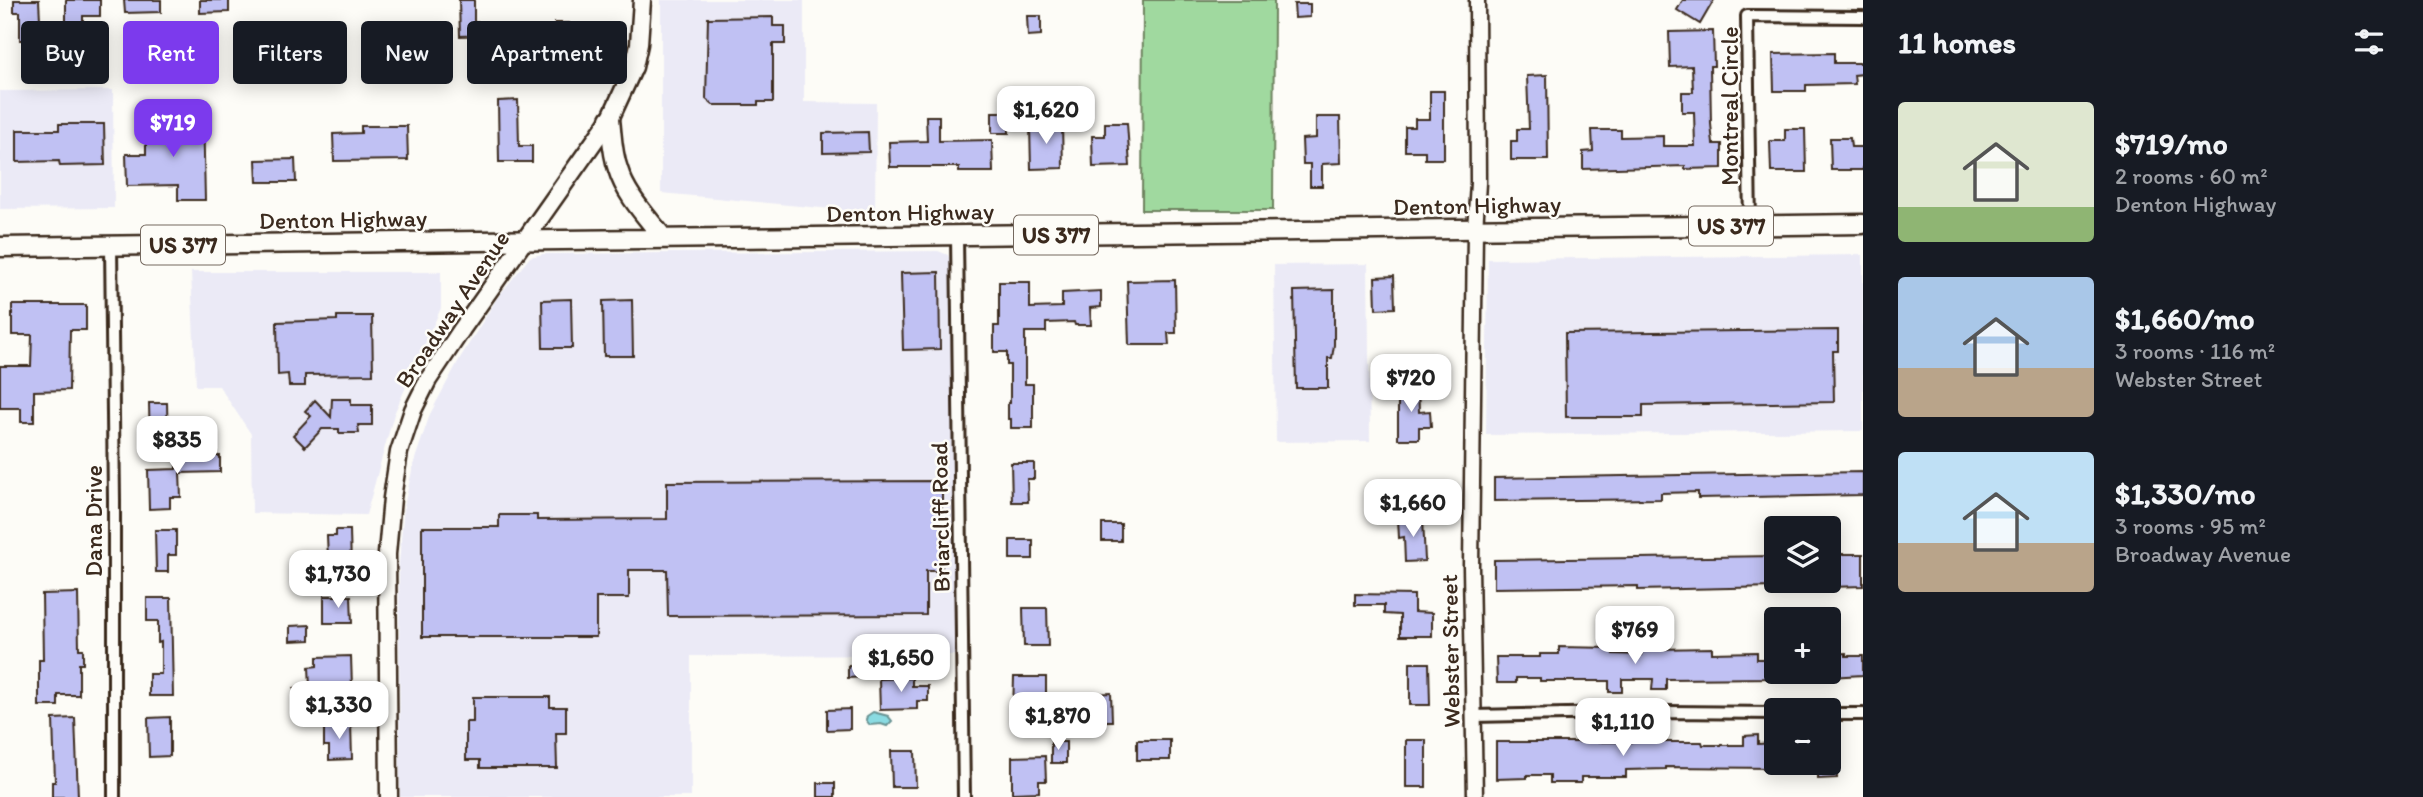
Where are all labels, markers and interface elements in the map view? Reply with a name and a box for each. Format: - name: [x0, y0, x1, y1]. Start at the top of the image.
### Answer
- chip: Buy: [21, 21, 109, 84]
- chip: Rent: [123, 21, 219, 84]
- chip: Filters: [233, 21, 347, 84]
- chip: New: [361, 21, 453, 84]
- chip: Apartment: [467, 21, 627, 84]
- icon: filters: [2350, 23, 2388, 61]
- text: 11 homes: [1898, 24, 2016, 61]
- street label: Montreal Circle: [1715, 26, 1744, 186]
- pin: $1,620: [989, 86, 1103, 146]
- text: $1,620: [1013, 95, 1079, 123]
- pin: $719: [132, 100, 214, 159]
- text: $719: [150, 108, 196, 136]
- text: $719/mo: [2115, 125, 2228, 162]
- icon: home: [1954, 130, 2038, 214]
- text: 2 rooms · 60 m²: [2115, 162, 2268, 190]
- street label: Denton Highway: [1393, 189, 1561, 221]
- text: Denton Highway: [2115, 190, 2276, 218]
- street label: Denton Highway: [826, 196, 994, 228]
- street label: Denton Highway: [259, 203, 427, 235]
- road number: US 377: [1689, 206, 1773, 246]
- road number: US 377: [1014, 216, 1098, 254]
- street label: Broadway Avenue: [389, 225, 515, 393]
- road number: US 377: [141, 226, 225, 264]
- text: $1,660/mo: [2115, 300, 2255, 337]
- icon: home: [1954, 305, 2038, 389]
- text: 3 rooms · 116 m²: [2115, 337, 2275, 365]
- pin: $720: [1370, 354, 1452, 414]
- text: $720: [1386, 363, 1436, 391]
- text: Webster Street: [2115, 365, 2262, 393]
- pin: $835: [136, 416, 218, 476]
- text: $835: [153, 425, 201, 453]
- street label: Briarcliff Road: [924, 441, 956, 593]
- street label: Dana Drive: [79, 465, 108, 577]
- text: $1,330/mo: [2115, 475, 2256, 512]
- pin: $1,660: [1356, 480, 1470, 539]
- icon: home: [1954, 480, 2038, 564]
- text: $1,660: [1380, 488, 1446, 516]
- text: 3 rooms · 95 m²: [2115, 512, 2266, 540]
- map controls: [1764, 516, 1841, 775]
- button: layers: [1764, 516, 1841, 593]
- text: Broadway Avenue: [2115, 540, 2291, 568]
- pin: $1,730: [281, 550, 395, 610]
- text: $1,730: [305, 559, 371, 587]
- street label: Webster Street: [1434, 574, 1466, 728]
- pin: $769: [1594, 606, 1676, 666]
- button: +: [1764, 607, 1841, 684]
- text: $769: [1611, 615, 1659, 643]
- pin: $1,650: [844, 634, 958, 694]
- text: $1,650: [868, 643, 934, 671]
- pin: $1,330: [282, 682, 396, 741]
- text: $1,330: [305, 690, 373, 718]
- pin: $1,870: [1001, 692, 1115, 752]
- pin: $1,110: [1566, 698, 1680, 758]
- button: −: [1764, 698, 1841, 775]
- text: $1,870: [1025, 701, 1091, 729]
- text: $1,110: [1591, 707, 1655, 735]

